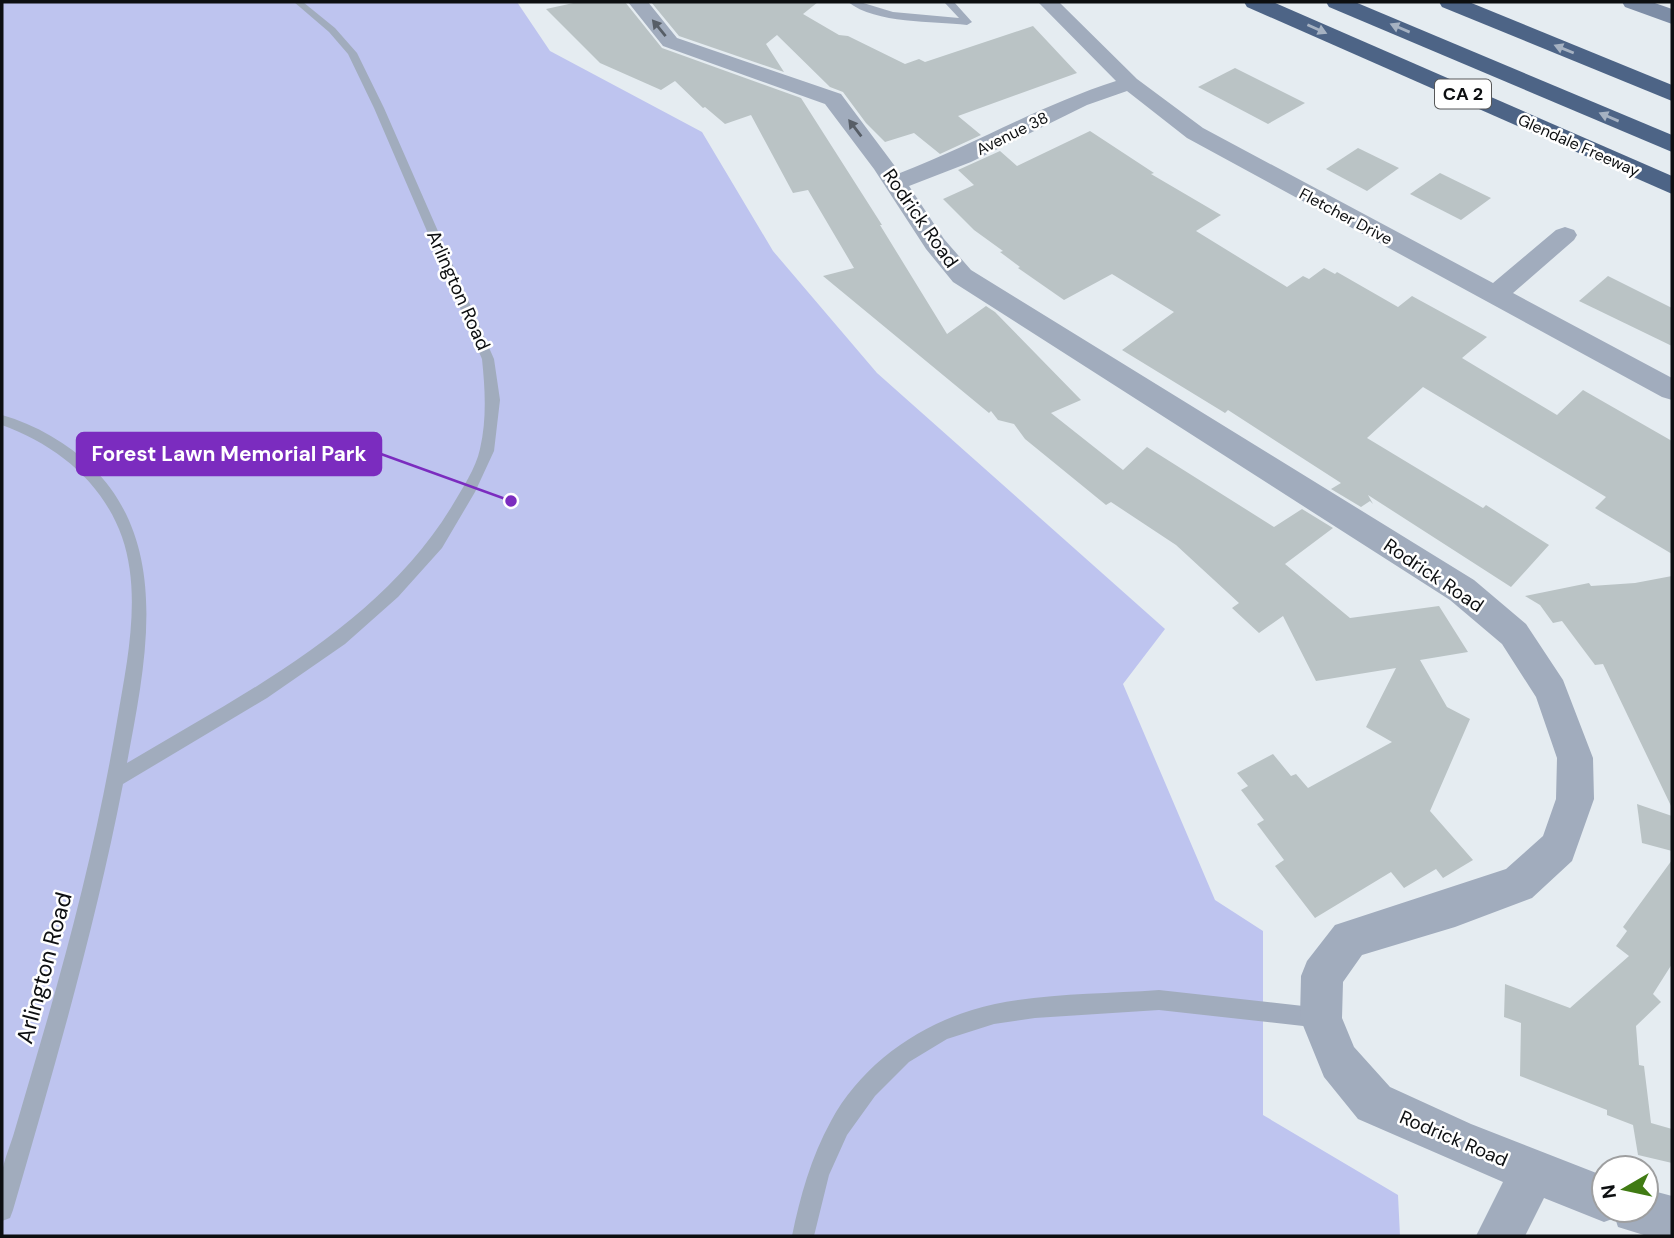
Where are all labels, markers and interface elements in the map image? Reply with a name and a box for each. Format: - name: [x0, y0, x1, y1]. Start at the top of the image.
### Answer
- one-way arrow: [652, 19, 667, 36]
- one-way arrow: [1307, 23, 1327, 35]
- one-way arrow: [1389, 23, 1410, 34]
- one-way arrow: [1553, 44, 1574, 55]
- road number: CA 2: [1435, 80, 1491, 108]
- street label: Avenue 38: [973, 107, 1052, 160]
- street label: Glendale Freeway: [1515, 109, 1643, 182]
- one-way arrow: [1599, 111, 1620, 122]
- one-way arrow: [849, 119, 863, 137]
- street label: Rodrick Road: [877, 164, 964, 273]
- street label: Fletcher Drive: [1296, 183, 1396, 250]
- street label: Arlington Road: [421, 226, 496, 354]
- callout: Forest Lawn Memorial Park: [77, 433, 381, 475]
- text: Forest Lawn Memorial Park: [91, 440, 367, 468]
- street label: Rodrick Road: [1379, 533, 1488, 618]
- street label: Arlington Road: [9, 889, 79, 1047]
- street label: Rodrick Road: [1396, 1104, 1512, 1172]
- north arrow: [1590, 1154, 1660, 1224]
- text: N: [1595, 1183, 1622, 1200]

